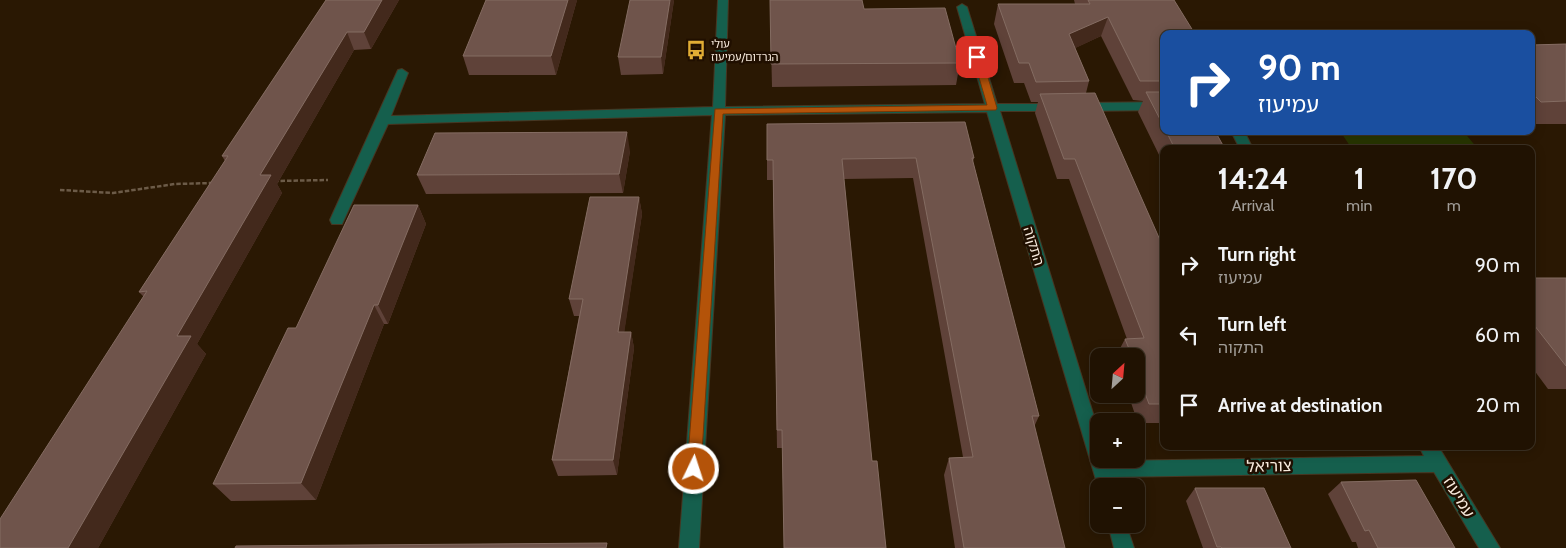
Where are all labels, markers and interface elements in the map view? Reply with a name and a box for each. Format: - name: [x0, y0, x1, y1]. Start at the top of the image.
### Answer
- pin: [956, 36, 998, 78]
- place label: עולי הגרדום/עמיעוז: [711, 37, 779, 64]
- bus stop icon: עולי הגרדום/עמיעוז: [685, 39, 707, 61]
- icon: arrive: [963, 43, 991, 71]
- text: 90 m: [1258, 46, 1341, 89]
- icon: right: [1175, 50, 1240, 115]
- text: עמיעוז: [1258, 91, 1319, 118]
- text: 14:24: [1218, 160, 1288, 197]
- text: 1: [1354, 160, 1365, 197]
- text: 170: [1430, 160, 1477, 197]
- text: Arrival: [1232, 196, 1274, 215]
- text: min: [1346, 196, 1372, 215]
- text: m: [1447, 196, 1461, 215]
- street label: התקוה: [1020, 224, 1048, 268]
- text: Turn right: [1218, 243, 1296, 266]
- icon: right: [1175, 251, 1203, 279]
- text: 90 m: [1475, 254, 1520, 277]
- text: עמיעוז: [1218, 268, 1262, 287]
- text: Turn left: [1218, 313, 1286, 336]
- icon: left: [1175, 321, 1203, 349]
- text: 60 m: [1475, 324, 1520, 347]
- text: התקוה: [1218, 338, 1264, 357]
- north arrow: [1090, 348, 1145, 402]
- map controls: [1090, 348, 1145, 533]
- icon: arrive: [1175, 391, 1203, 419]
- text: Arrive at destination: [1218, 394, 1382, 417]
- text: 20 m: [1476, 394, 1520, 417]
- button: +: [1090, 413, 1145, 468]
- position arrow: [667, 442, 719, 494]
- street label: צוריאל: [1246, 456, 1292, 476]
- street label: עמיעוז: [1439, 473, 1479, 521]
- button: −: [1090, 478, 1145, 533]

